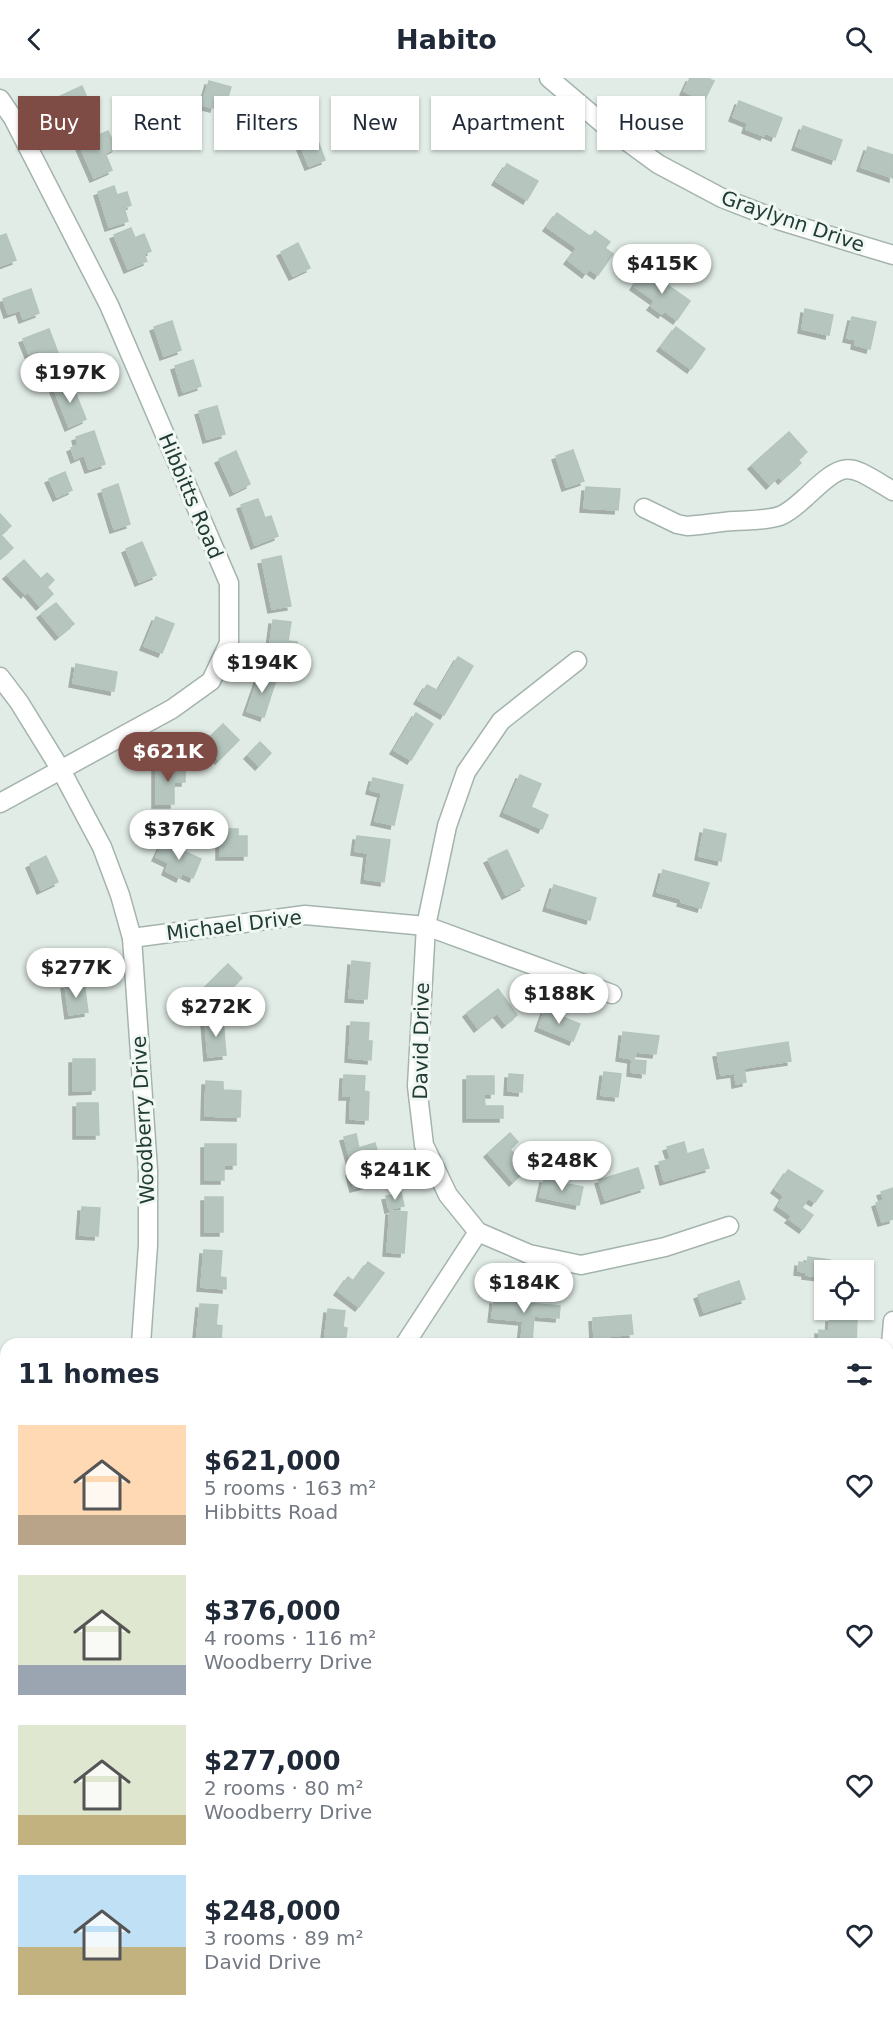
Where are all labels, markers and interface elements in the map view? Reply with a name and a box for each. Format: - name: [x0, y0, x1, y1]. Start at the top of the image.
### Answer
- icon: back: [18, 23, 51, 56]
- icon: search: [842, 23, 875, 56]
- text: Habito: [396, 24, 497, 55]
- chip: Buy: [18, 96, 100, 150]
- chip: Rent: [112, 96, 202, 150]
- chip: Filters: [214, 96, 319, 150]
- chip: New: [331, 96, 419, 150]
- chip: Apartment: [431, 96, 585, 150]
- chip: House: [597, 96, 705, 150]
- street label: Graylynn Drive: [718, 185, 868, 257]
- pin: $415K: [620, 244, 704, 295]
- text: $415K: [626, 251, 698, 275]
- pin: $197K: [28, 353, 112, 404]
- text: $197K: [34, 360, 106, 384]
- street label: Hibbitts Road: [154, 430, 228, 562]
- pin: $194K: [220, 643, 304, 694]
- text: $194K: [226, 650, 298, 674]
- pin: $621K: [126, 732, 210, 783]
- text: $621K: [132, 739, 204, 763]
- pin: $376K: [137, 810, 221, 861]
- text: $376K: [143, 817, 215, 841]
- street label: Michael Drive: [165, 905, 303, 945]
- pin: $277K: [34, 948, 118, 999]
- text: $277K: [40, 955, 112, 979]
- pin: $188K: [517, 974, 601, 1025]
- text: $188K: [523, 981, 595, 1005]
- street label: David Drive: [408, 982, 434, 1100]
- pin: $272K: [174, 987, 258, 1038]
- text: $272K: [180, 994, 252, 1018]
- street label: Woodberry Drive: [127, 1035, 159, 1205]
- pin: $248K: [520, 1141, 604, 1192]
- text: $248K: [526, 1148, 598, 1172]
- pin: $241K: [353, 1150, 437, 1201]
- text: $241K: [359, 1157, 431, 1181]
- map controls: [814, 1260, 874, 1320]
- button: locate: [814, 1260, 874, 1320]
- pin: $184K: [482, 1263, 566, 1314]
- text: $184K: [488, 1270, 560, 1294]
- icon: filters: [843, 1358, 876, 1391]
- text: 11 homes: [18, 1359, 160, 1389]
- text: $621,000: [204, 1446, 341, 1476]
- icon: home: [66, 1449, 138, 1521]
- icon: heart: [843, 1469, 876, 1502]
- text: 5 rooms · 163 m²: [204, 1476, 376, 1500]
- text: Hibbitts Road: [204, 1500, 338, 1524]
- text: $376,000: [204, 1596, 341, 1626]
- icon: home: [66, 1599, 138, 1671]
- icon: heart: [843, 1619, 876, 1652]
- text: 4 rooms · 116 m²: [204, 1626, 376, 1650]
- text: Woodberry Drive: [204, 1650, 372, 1674]
- text: $277,000: [204, 1746, 341, 1776]
- icon: home: [66, 1749, 138, 1821]
- icon: heart: [843, 1769, 876, 1802]
- text: 2 rooms · 80 m²: [204, 1776, 364, 1800]
- text: Woodberry Drive: [204, 1800, 372, 1824]
- text: $248,000: [204, 1896, 341, 1926]
- icon: home: [66, 1899, 138, 1971]
- icon: heart: [843, 1919, 876, 1952]
- text: 3 rooms · 89 m²: [204, 1926, 364, 1950]
- text: David Drive: [204, 1950, 321, 1974]

